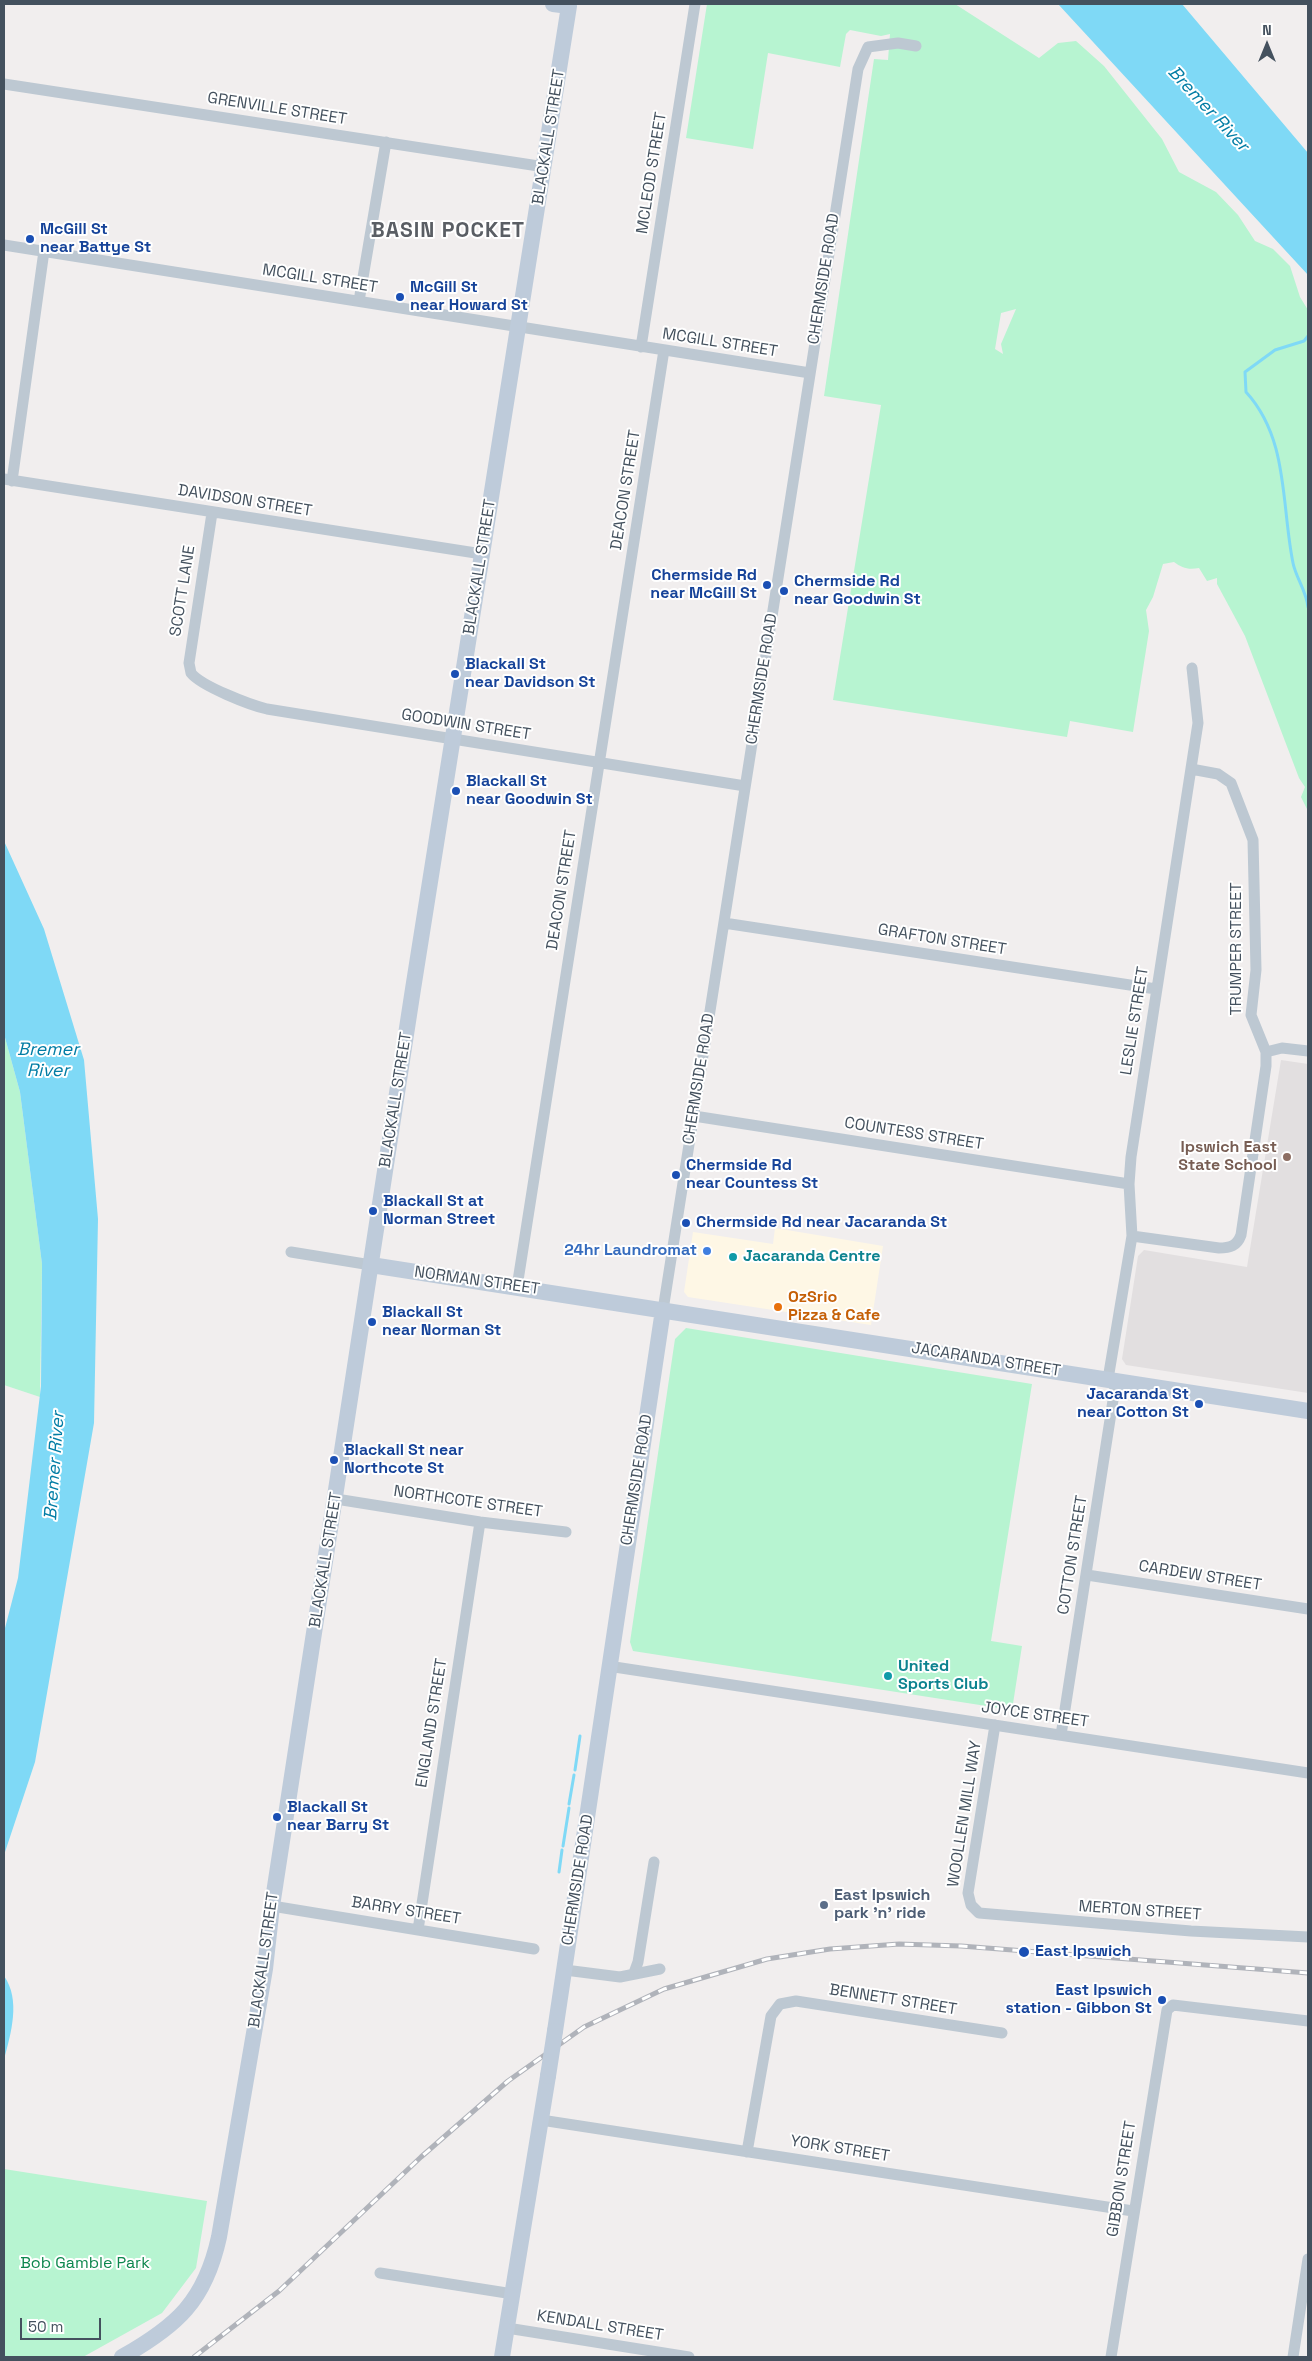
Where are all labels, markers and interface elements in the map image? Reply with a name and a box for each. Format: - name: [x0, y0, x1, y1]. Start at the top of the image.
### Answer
- north arrow: [1242, 20, 1292, 70]
- text: N: [1262, 21, 1272, 39]
- water label: Bremer River: [1163, 62, 1253, 156]
- street label: BLACKALL STREET: [529, 68, 569, 206]
- street label: GRENVILLE STREET: [206, 88, 348, 130]
- street label: MCLEOD STREET: [633, 111, 671, 235]
- street label: CHERMSIDE ROAD: [804, 212, 844, 346]
- district label: BASIN POCKET: [369, 218, 527, 244]
- place label: McGill St near Battye St: [40, 220, 151, 258]
- marker: McGill St near Battye St: [24, 233, 36, 245]
- street label: MCGILL STREET: [261, 260, 379, 298]
- place label: McGill St near Howard St: [410, 278, 528, 316]
- marker: McGill St near Howard St: [394, 291, 406, 303]
- street label: MCGILL STREET: [661, 324, 779, 362]
- street label: DEACON STREET: [607, 428, 645, 552]
- street label: DAVIDSON STREET: [177, 481, 313, 521]
- street label: BLACKALL STREET: [460, 498, 500, 636]
- street label: SCOTT LANE: [166, 544, 200, 638]
- place label: Chermside Rd near McGill St: [650, 566, 757, 604]
- place label: Chermside Rd near Goodwin St: [794, 572, 921, 610]
- marker: Chermside Rd near McGill St: [761, 579, 773, 591]
- marker: Chermside Rd near Goodwin St: [778, 585, 790, 597]
- street label: CHERMSIDE ROAD: [742, 612, 782, 746]
- place label: Blackall St near Davidson St: [465, 655, 596, 693]
- marker: Blackall St near Davidson St: [449, 668, 461, 680]
- street label: GOODWIN STREET: [400, 705, 532, 745]
- place label: Blackall St near Goodwin St: [466, 772, 593, 810]
- marker: Blackall St near Goodwin St: [450, 785, 462, 797]
- street label: DEACON STREET: [543, 828, 581, 952]
- street label: TRUMPER STREET: [1227, 882, 1247, 1016]
- street label: GRAFTON STREET: [876, 920, 1008, 960]
- street label: LESLIE STREET: [1117, 965, 1153, 1077]
- street label: CHERMSIDE ROAD: [679, 1012, 719, 1146]
- street label: BLACKALL STREET: [376, 1031, 416, 1169]
- water label: Bremer River: [17, 1039, 79, 1082]
- street label: COUNTESS STREET: [843, 1114, 985, 1154]
- place label: Ipswich East State School: [1178, 1138, 1277, 1176]
- marker: Ipswich East State School: [1281, 1151, 1293, 1163]
- place label: Chermside Rd near Countess St: [686, 1156, 818, 1194]
- marker: Chermside Rd near Countess St: [670, 1169, 682, 1181]
- place label: Blackall St at Norman Street: [383, 1192, 495, 1230]
- marker: Blackall St at Norman Street: [367, 1205, 379, 1217]
- place label: Chermside Rd near Jacaranda St: [696, 1213, 947, 1233]
- marker: Chermside Rd near Jacaranda St: [680, 1217, 692, 1229]
- place label: 24hr Laundromat: [564, 1241, 697, 1261]
- marker: 24hr Laundromat: [701, 1245, 713, 1257]
- place label: Jacaranda Centre: [743, 1247, 880, 1267]
- marker: Jacaranda Centre: [727, 1251, 739, 1263]
- street label: NORMAN STREET: [413, 1263, 541, 1299]
- place label: OzSrio Pizza & Cafe: [788, 1288, 880, 1326]
- marker: OzSrio Pizza & Cafe: [772, 1301, 784, 1313]
- place label: Blackall St near Norman St: [382, 1303, 501, 1341]
- marker: Blackall St near Norman St: [366, 1316, 378, 1328]
- street label: JACARANDA STREET: [910, 1339, 1062, 1381]
- place label: Jacaranda St near Cotton St: [1077, 1385, 1189, 1423]
- marker: Jacaranda St near Cotton St: [1193, 1398, 1205, 1410]
- water label: Bremer River: [40, 1411, 70, 1521]
- street label: CHERMSIDE ROAD: [617, 1413, 657, 1547]
- place label: Blackall St near Northcote St: [344, 1441, 464, 1479]
- marker: Blackall St near Northcote St: [328, 1454, 340, 1466]
- street label: NORTHCOTE STREET: [392, 1482, 544, 1522]
- street label: BLACKALL STREET: [306, 1491, 346, 1629]
- street label: COTTON STREET: [1054, 1494, 1092, 1616]
- street label: CARDEW STREET: [1137, 1557, 1263, 1595]
- street label: ENGLAND STREET: [412, 1657, 452, 1789]
- place label: United Sports Club: [898, 1657, 988, 1695]
- marker: United Sports Club: [882, 1670, 894, 1682]
- street label: JOYCE STREET: [980, 1698, 1090, 1732]
- street label: WOOLLEN MILL WAY: [944, 1739, 986, 1889]
- place label: Blackall St near Barry St: [287, 1798, 389, 1836]
- marker: Blackall St near Barry St: [271, 1811, 283, 1823]
- street label: CHERMSIDE ROAD: [558, 1813, 598, 1947]
- place label: East Ipswich park 'n' ride: [834, 1886, 930, 1924]
- street label: BLACKALL STREET: [245, 1891, 283, 2029]
- street label: BARRY STREET: [350, 1893, 462, 1929]
- street label: MERTON STREET: [1078, 1897, 1202, 1925]
- marker: East Ipswich park 'n' ride: [818, 1899, 830, 1911]
- place label: East Ipswich: [1035, 1942, 1131, 1962]
- marker: East Ipswich: [1017, 1945, 1031, 1959]
- street label: BENNETT STREET: [828, 1980, 958, 2020]
- place label: East Ipswich station - Gibbon St: [1006, 1981, 1152, 2019]
- marker: East Ipswich station - Gibbon St: [1156, 1994, 1168, 2006]
- street label: GIBBON STREET: [1103, 2120, 1141, 2238]
- street label: YORK STREET: [789, 2132, 891, 2166]
- park label: Bob Gamble Park: [20, 2254, 150, 2274]
- street label: KENDALL STREET: [535, 2307, 665, 2345]
- scale bar: [22, 2308, 104, 2340]
- text: 50 m: [28, 2317, 63, 2336]

